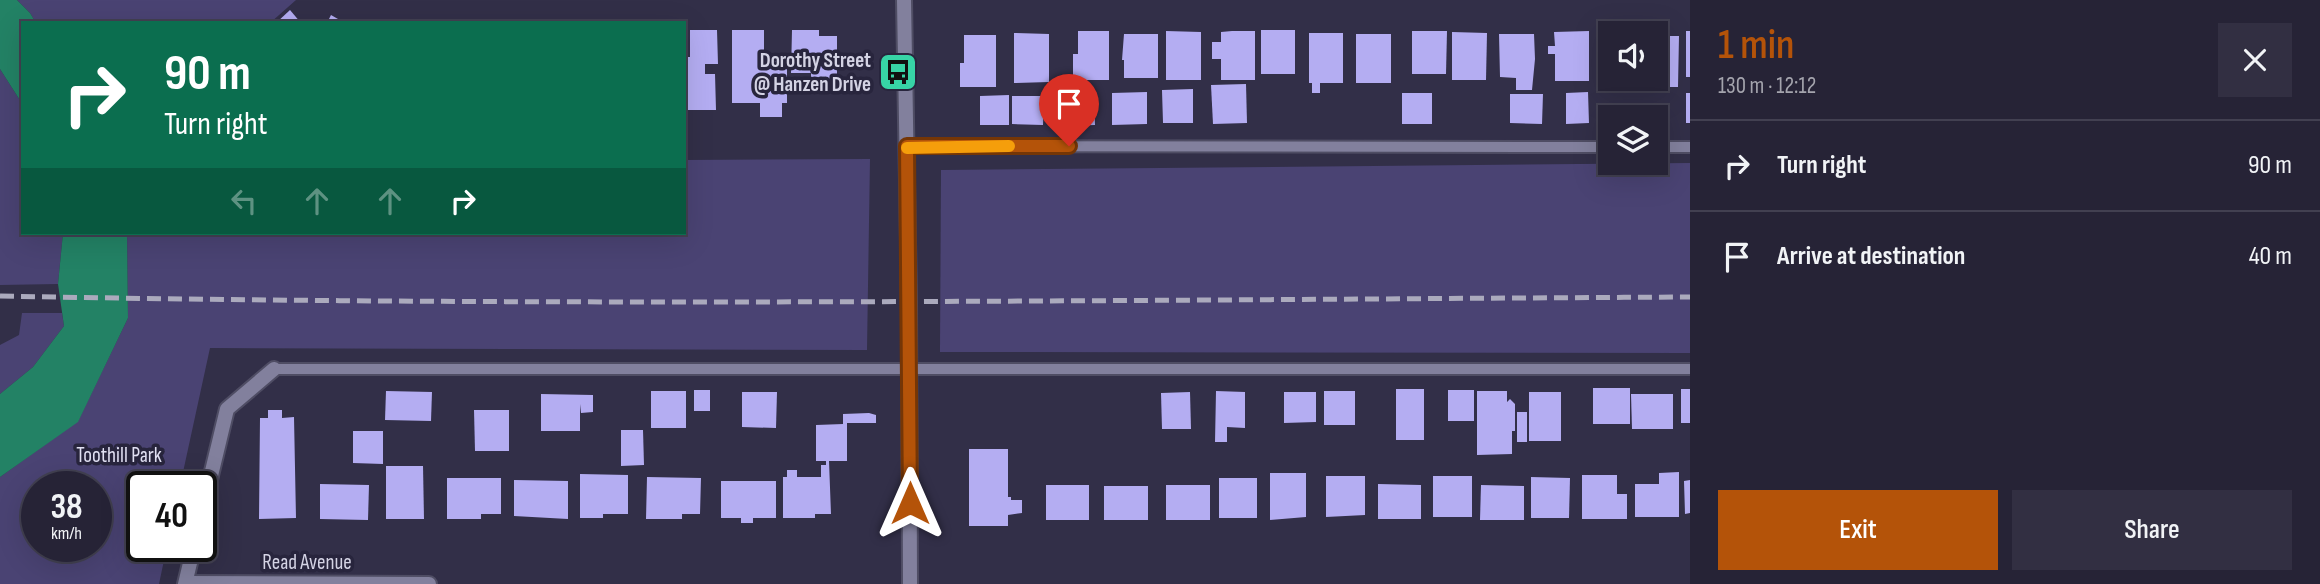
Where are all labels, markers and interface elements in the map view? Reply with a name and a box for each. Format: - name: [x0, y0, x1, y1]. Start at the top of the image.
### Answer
- text: 1 min: [1718, 20, 1794, 71]
- map controls: [1598, 21, 1668, 175]
- button: sound: [1598, 21, 1668, 91]
- button: close: [2218, 23, 2292, 97]
- text: 90 m: [164, 45, 251, 104]
- place label: Dorothy Street @ Hanzen Drive: [754, 48, 871, 97]
- icon: right: [49, 49, 140, 140]
- bus stop icon: Dorothy Street @ Hanzen Drive: [877, 51, 919, 93]
- text: 130 m · 12:12: [1718, 72, 1816, 100]
- pin: [1039, 74, 1099, 146]
- icon: arrive: [1050, 85, 1088, 123]
- text: Turn right: [164, 105, 268, 144]
- button: layers: [1598, 105, 1668, 175]
- icon: right: [1718, 147, 1756, 185]
- text: Turn right: [1777, 150, 1866, 181]
- text: 90 m: [2248, 150, 2292, 181]
- icon: left: [225, 182, 263, 220]
- icon: ahead: [298, 182, 336, 220]
- icon: ahead: [371, 182, 409, 220]
- icon: right: [444, 182, 482, 220]
- icon: arrive: [1718, 238, 1756, 276]
- text: Arrive at destination: [1777, 241, 1965, 272]
- text: 40 m: [2249, 241, 2292, 272]
- park label: Toothill Park: [76, 443, 162, 468]
- position arrow: [873, 466, 947, 540]
- speed limit sign: 40: [126, 471, 217, 562]
- text: 38: [50, 486, 83, 529]
- button: Exit: [1718, 490, 1998, 570]
- button: Share: [2012, 490, 2292, 570]
- text: km/h: [51, 523, 82, 544]
- street label: Read Avenue: [262, 550, 352, 575]

